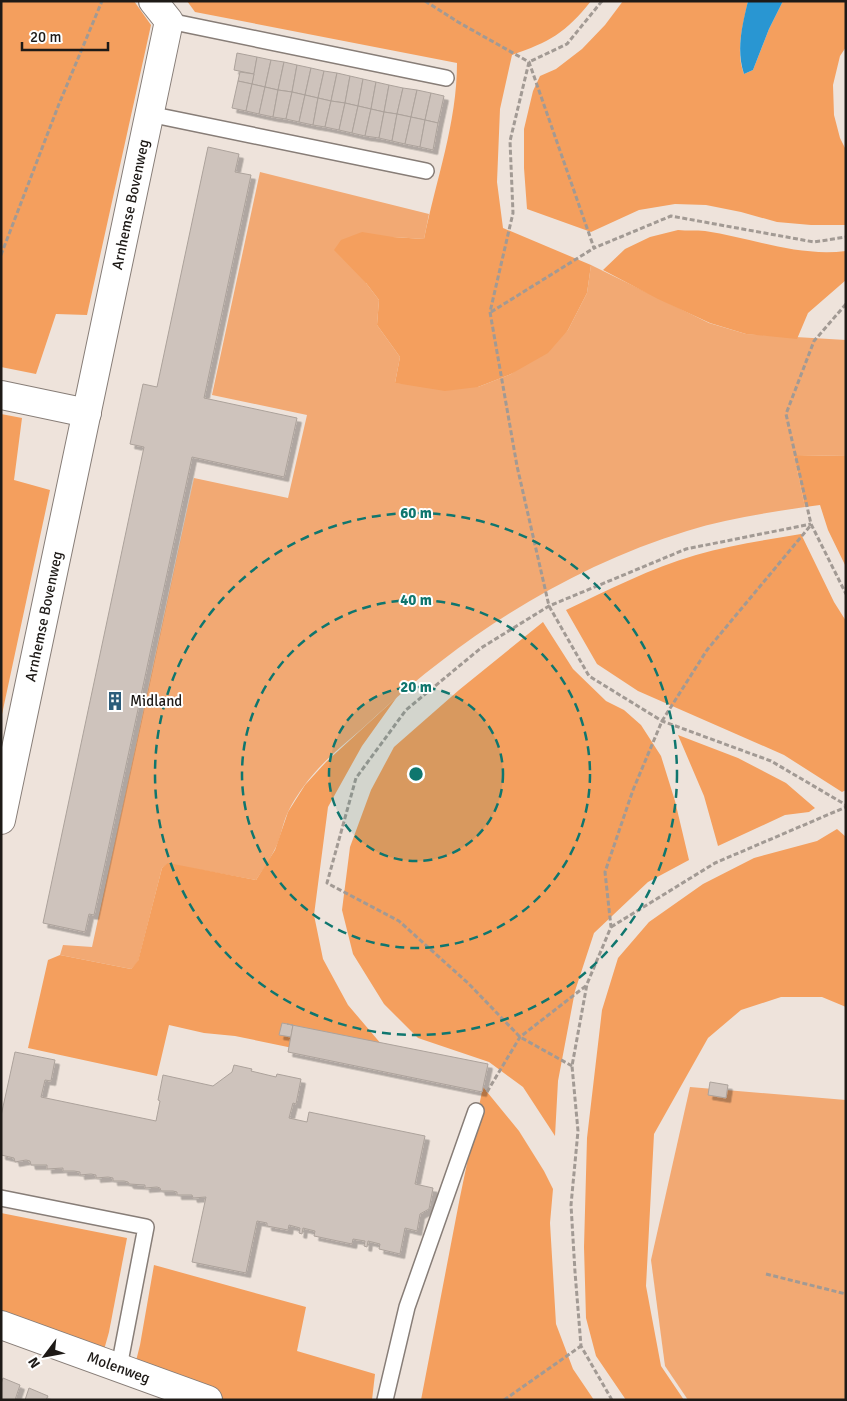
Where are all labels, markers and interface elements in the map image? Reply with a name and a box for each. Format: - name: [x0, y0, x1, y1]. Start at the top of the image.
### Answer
- scale bar: [22, 20, 109, 52]
- text: 20 m: [30, 28, 61, 46]
- street label: Arnhemse Bovenweg: [108, 138, 153, 271]
- text: 60 m: [400, 504, 432, 522]
- street label: Arnhemse Bovenweg: [21, 549, 66, 683]
- text: 40 m: [400, 591, 432, 609]
- text: 20 m: [400, 678, 432, 696]
- building icon: Midland: [104, 690, 126, 712]
- place label: Midland: [130, 692, 182, 710]
- centre of rings: [407, 765, 425, 783]
- north arrow: [20, 1331, 70, 1381]
- street label: Molenweg: [85, 1348, 153, 1387]
- text: N: [25, 1354, 44, 1371]

